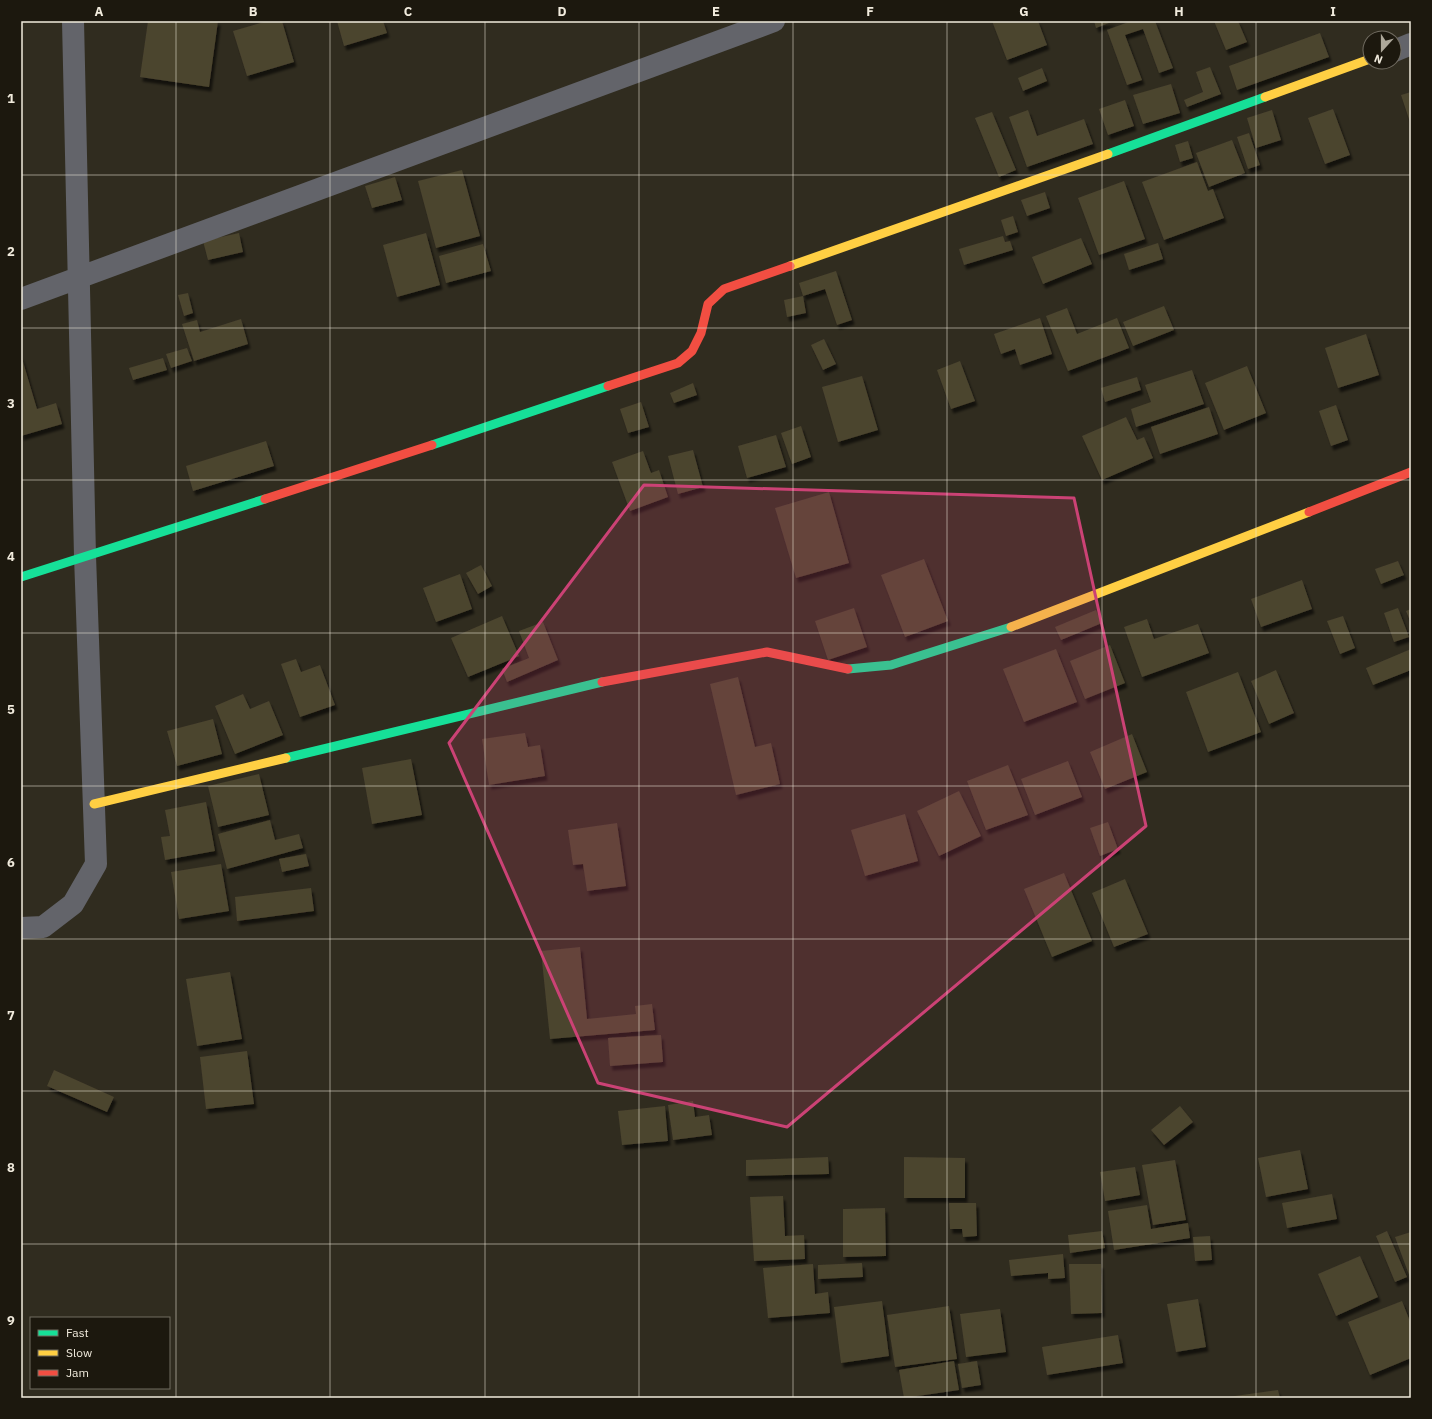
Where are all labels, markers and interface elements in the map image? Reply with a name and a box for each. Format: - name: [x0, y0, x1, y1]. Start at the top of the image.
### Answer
- text: A: [95, 3, 104, 20]
- text: B: [249, 3, 258, 20]
- text: C: [404, 3, 413, 20]
- text: D: [557, 3, 567, 20]
- text: E: [712, 3, 720, 20]
- text: F: [866, 3, 874, 20]
- text: G: [1019, 3, 1029, 20]
- text: H: [1174, 3, 1184, 20]
- text: I: [1330, 3, 1336, 20]
- north arrow: [1362, 30, 1402, 70]
- text: N: [1372, 51, 1385, 67]
- text: 1: [7, 90, 15, 107]
- text: 2: [7, 243, 15, 260]
- text: 3: [7, 395, 15, 412]
- text: 4: [7, 548, 15, 565]
- text: 5: [7, 701, 15, 718]
- text: 6: [7, 854, 15, 871]
- text: 7: [7, 1007, 15, 1024]
- text: 8: [7, 1159, 15, 1176]
- text: 9: [7, 1312, 15, 1329]
- legend: [30, 1317, 170, 1389]
- text: Fast: [66, 1325, 89, 1340]
- text: Slow: [66, 1345, 92, 1360]
- text: Jam: [66, 1365, 89, 1380]

